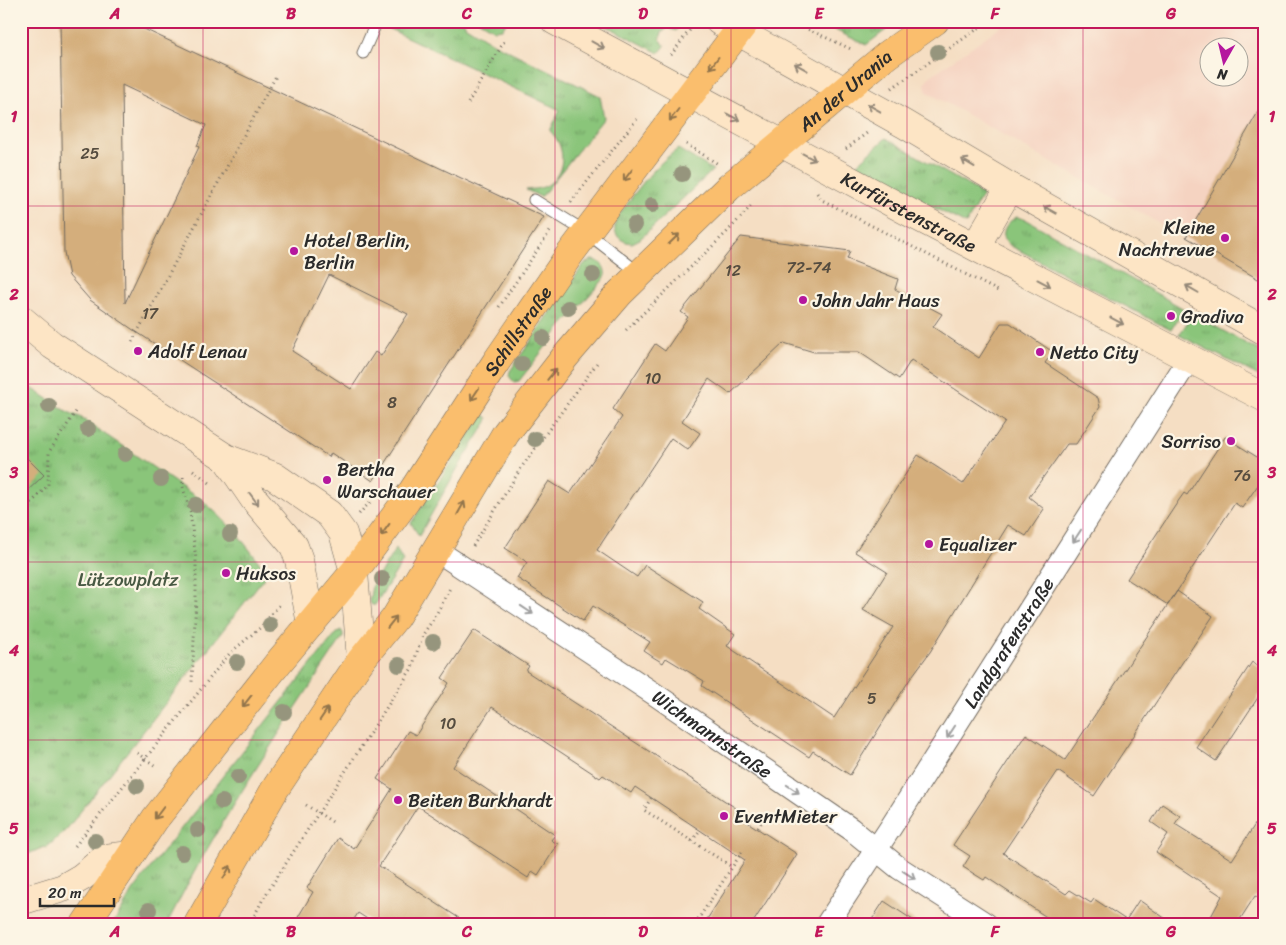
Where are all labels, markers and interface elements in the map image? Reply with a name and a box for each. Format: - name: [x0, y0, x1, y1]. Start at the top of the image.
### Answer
- text: A: [109, 0, 120, 28]
- text: B: [286, 0, 297, 28]
- text: C: [461, 0, 473, 28]
- text: D: [638, 0, 648, 28]
- text: E: [815, 0, 825, 28]
- text: F: [990, 0, 1001, 28]
- text: G: [1165, 0, 1177, 28]
- north arrow: [1198, 38, 1248, 88]
- one-way arrow: [590, 40, 604, 50]
- street label: An der Urania: [790, 41, 900, 141]
- one-way arrow: [708, 56, 719, 69]
- text: N: [1215, 61, 1230, 88]
- one-way arrow: [794, 62, 809, 72]
- text: 1: [11, 102, 18, 131]
- one-way arrow: [867, 102, 882, 112]
- text: 1: [1269, 102, 1276, 131]
- one-way arrow: [668, 108, 679, 121]
- one-way arrow: [725, 113, 740, 122]
- house number: 25: [80, 139, 100, 168]
- one-way arrow: [801, 152, 816, 162]
- one-way arrow: [962, 157, 976, 167]
- street label: Kurfürstenstraße: [835, 162, 982, 262]
- one-way arrow: [623, 168, 633, 182]
- one-way arrow: [1044, 204, 1058, 214]
- place label: Kleine Nachtrevue: [1119, 211, 1215, 266]
- place label: Hotel Berlin, Berlin: [304, 224, 411, 279]
- marker: Kleine Nachtrevue: [1219, 232, 1231, 244]
- one-way arrow: [668, 233, 680, 245]
- marker: Hotel Berlin, Berlin: [288, 245, 300, 257]
- house number: 72-74: [787, 253, 831, 282]
- house number: 12: [725, 256, 741, 285]
- one-way arrow: [1036, 278, 1051, 288]
- street label: Schillstraße: [475, 279, 561, 383]
- text: 2: [8, 280, 19, 309]
- text: 2: [1266, 280, 1277, 309]
- place label: John Jahr Haus: [812, 284, 940, 317]
- one-way arrow: [1185, 284, 1200, 294]
- marker: John Jahr Haus: [797, 294, 809, 306]
- house number: 17: [142, 299, 159, 328]
- place label: Gradiva: [1181, 300, 1244, 333]
- marker: Gradiva: [1165, 310, 1177, 322]
- one-way arrow: [1109, 317, 1124, 326]
- place label: Adolf Lenau: [147, 335, 247, 368]
- place label: Netto City: [1050, 336, 1139, 369]
- marker: Adolf Lenau: [132, 345, 144, 357]
- marker: Netto City: [1034, 346, 1046, 358]
- house number: 10: [645, 364, 661, 393]
- one-way arrow: [546, 368, 557, 381]
- one-way arrow: [470, 387, 480, 401]
- house number: 8: [387, 388, 397, 417]
- place label: Sorriso: [1161, 425, 1221, 458]
- marker: Sorriso: [1225, 435, 1237, 447]
- place label: Bertha Warschauer: [337, 453, 436, 508]
- text: 3: [9, 458, 19, 487]
- text: 3: [1267, 458, 1277, 487]
- house number: 76: [1233, 461, 1251, 490]
- marker: Bertha Warschauer: [321, 474, 333, 486]
- one-way arrow: [249, 492, 259, 506]
- one-way arrow: [456, 501, 466, 516]
- one-way arrow: [380, 523, 390, 537]
- place label: Equalizer: [939, 528, 1017, 561]
- one-way arrow: [1071, 529, 1082, 543]
- marker: Equalizer: [923, 538, 935, 550]
- place label: Huksos: [236, 557, 296, 590]
- park label: Lützowplatz: [78, 563, 179, 596]
- marker: Huksos: [220, 567, 232, 579]
- street label: Landgrafenstraße: [955, 570, 1063, 715]
- one-way arrow: [520, 605, 534, 615]
- one-way arrow: [386, 616, 397, 629]
- text: 4: [8, 636, 19, 665]
- text: 4: [1266, 636, 1277, 665]
- street label: Wichmannstraße: [645, 681, 780, 788]
- house number: 5: [867, 684, 877, 713]
- one-way arrow: [242, 695, 253, 708]
- one-way arrow: [319, 708, 329, 722]
- house number: 10: [440, 709, 456, 738]
- one-way arrow: [946, 725, 957, 739]
- place label: Beiten Burkhardt: [408, 784, 553, 817]
- one-way arrow: [785, 784, 799, 794]
- marker: Beiten Burkhardt: [392, 794, 404, 806]
- place label: EventMieter: [734, 800, 838, 833]
- one-way arrow: [154, 807, 165, 820]
- marker: EventMieter: [718, 810, 730, 822]
- text: 5: [9, 814, 19, 843]
- text: 5: [1267, 814, 1277, 843]
- one-way arrow: [222, 866, 232, 880]
- one-way arrow: [902, 870, 916, 880]
- scale bar: [40, 875, 114, 907]
- text: 20 m: [48, 880, 82, 906]
- text: A: [109, 917, 120, 945]
- text: B: [286, 917, 297, 945]
- text: C: [461, 917, 473, 945]
- text: D: [638, 917, 648, 945]
- text: E: [815, 917, 825, 945]
- text: F: [990, 917, 1001, 945]
- text: G: [1165, 917, 1177, 945]

